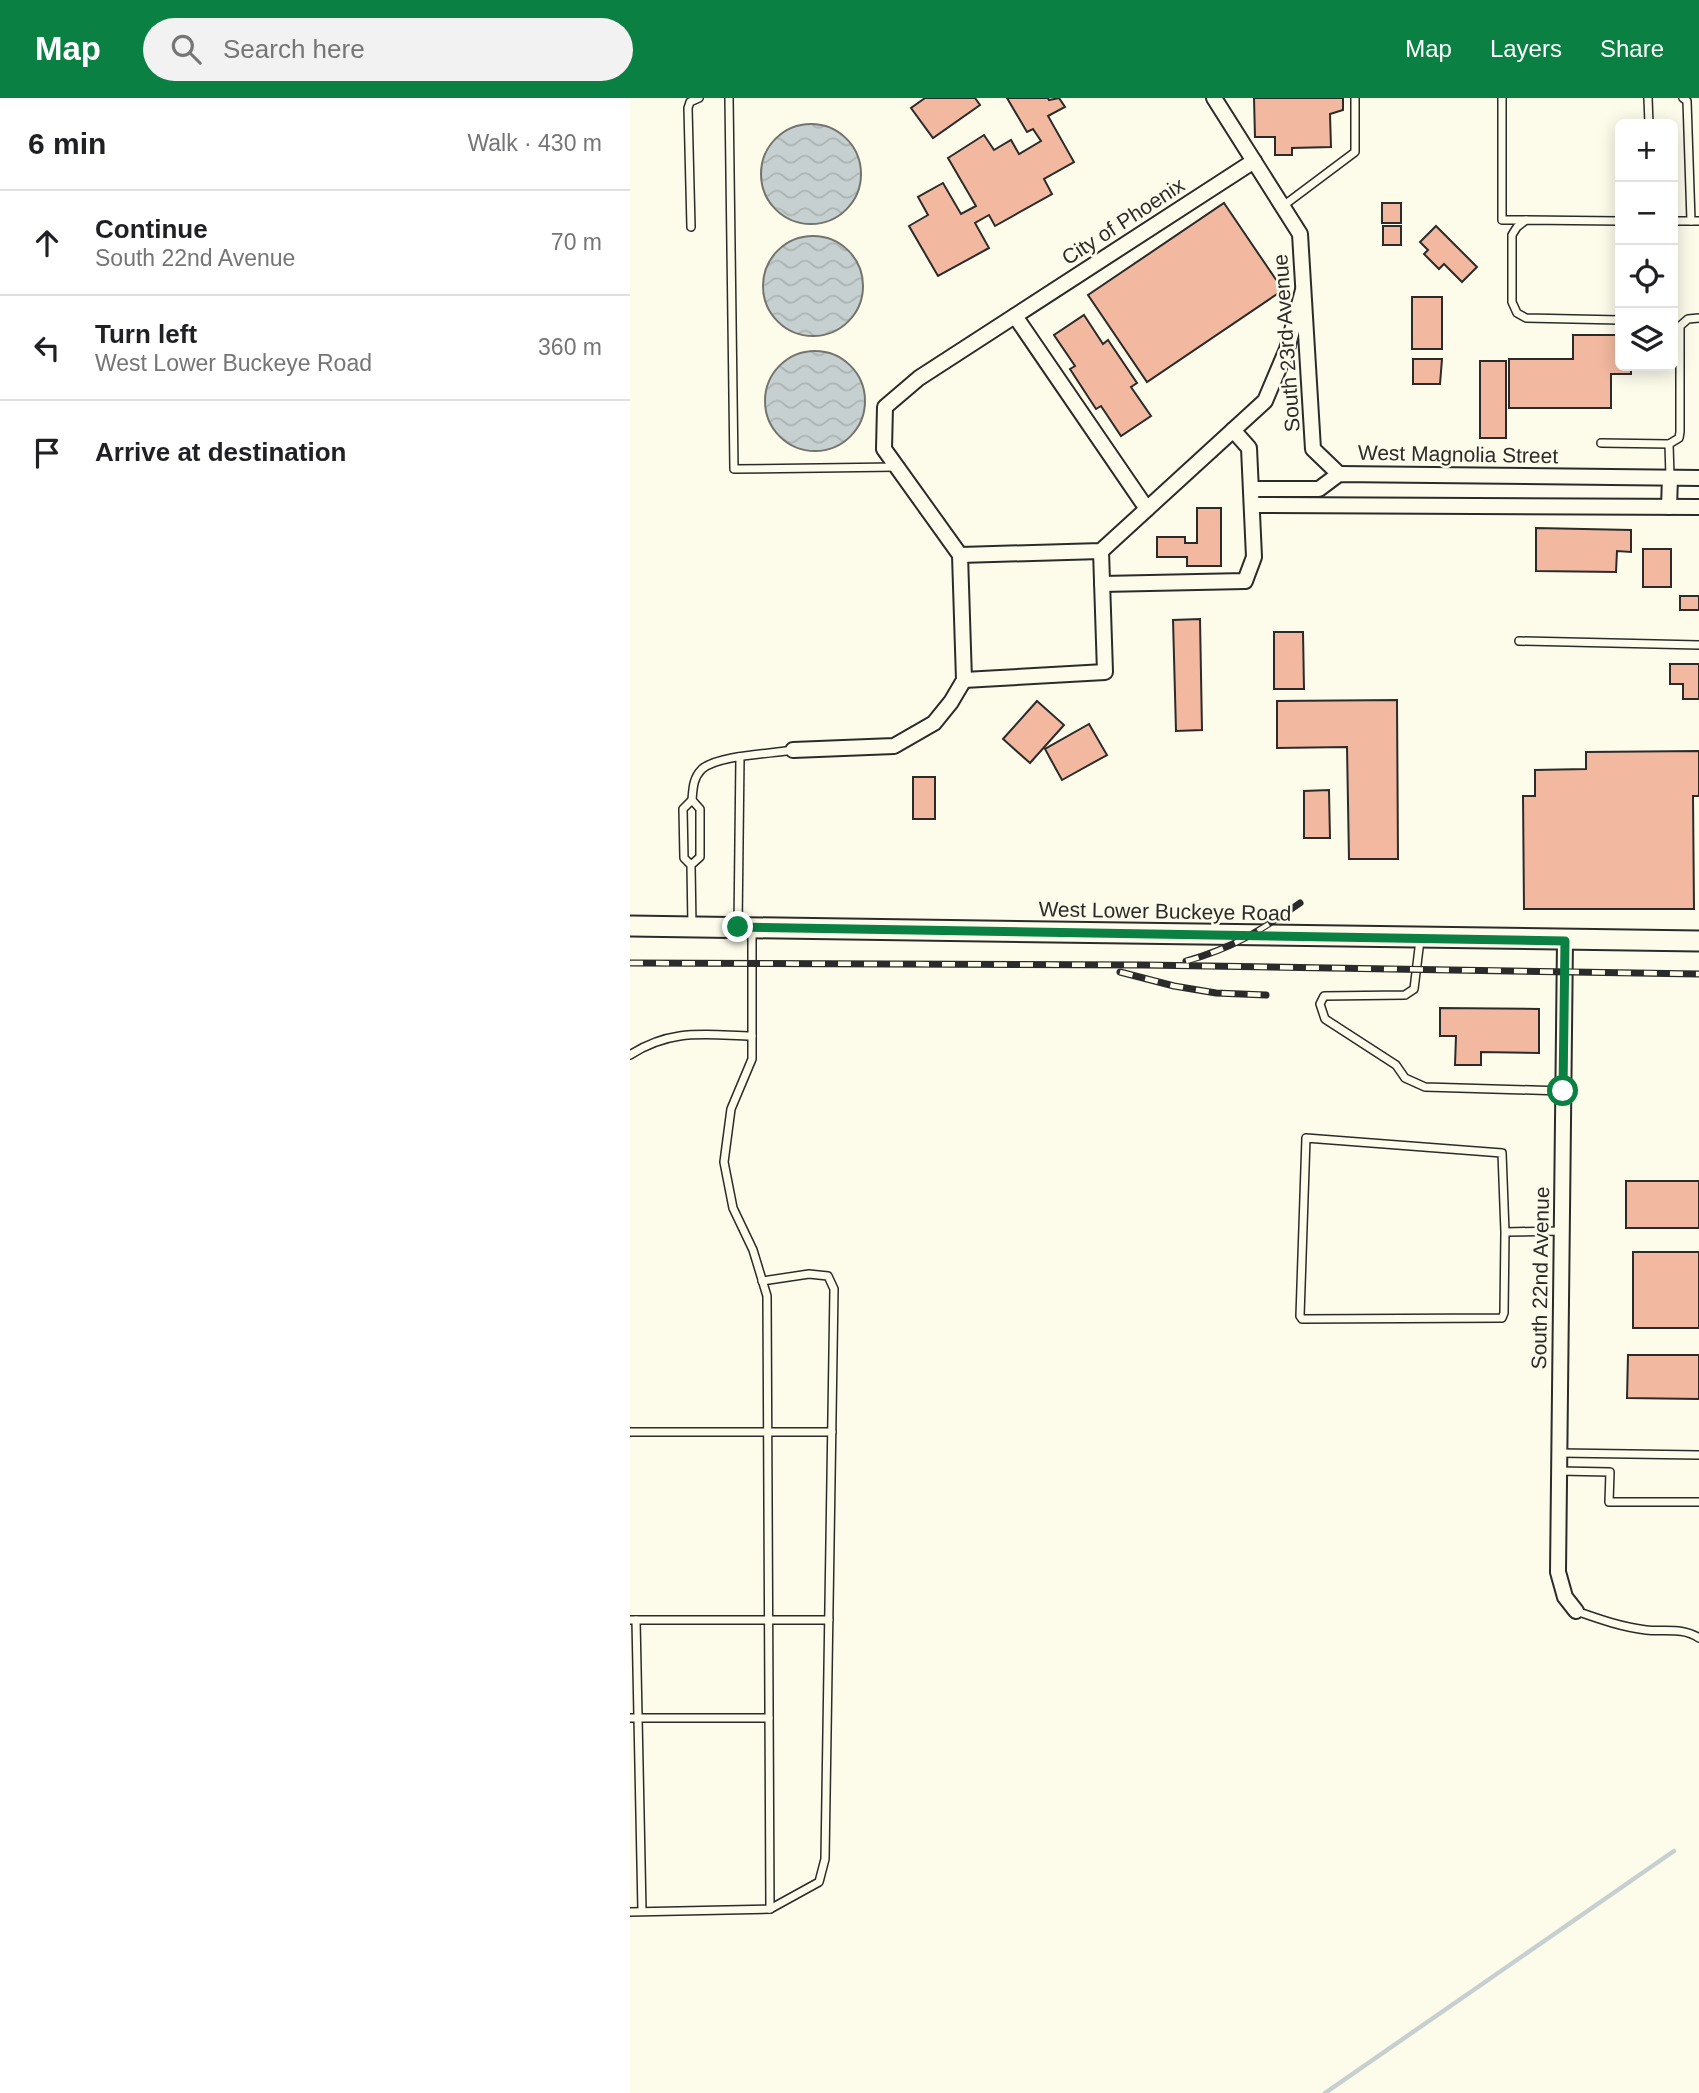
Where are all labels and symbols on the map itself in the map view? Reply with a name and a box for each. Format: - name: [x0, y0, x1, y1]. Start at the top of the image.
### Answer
- street label: City of Phoenix: [1058, 173, 1189, 269]
- street label: South 23rd Avenue: [1268, 253, 1304, 433]
- street label: West Magnolia Street: [1358, 441, 1559, 467]
- street label: West Lower Buckeye Road: [1038, 897, 1292, 925]
- route end: [722, 911, 753, 942]
- route start: [1547, 1075, 1578, 1106]
- street label: South 22nd Avenue: [1527, 1186, 1553, 1370]

